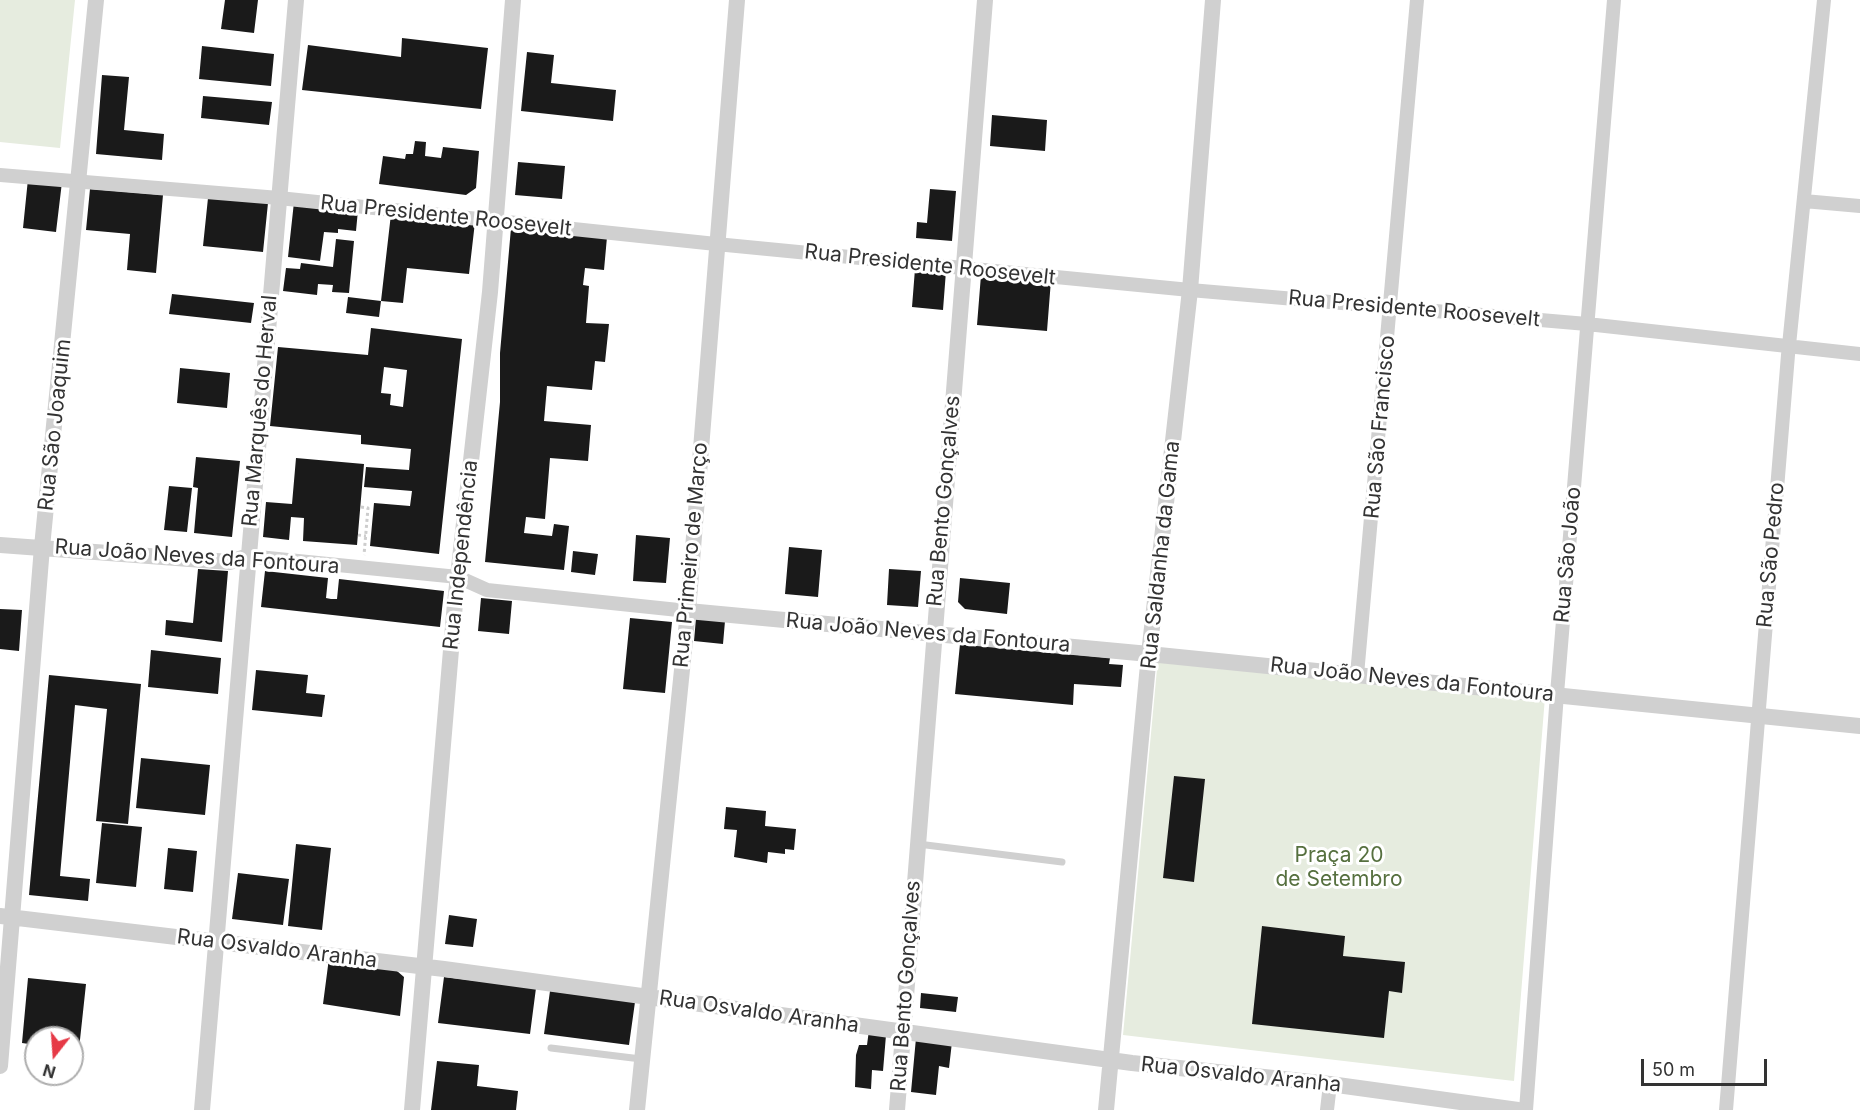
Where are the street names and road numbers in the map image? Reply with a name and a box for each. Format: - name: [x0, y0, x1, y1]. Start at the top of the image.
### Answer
- street label: Rua Presidente Roosevelt: [319, 190, 573, 242]
- street label: Rua Presidente Roosevelt: [803, 239, 1057, 291]
- street label: Rua Presidente Roosevelt: [1287, 285, 1541, 333]
- street label: Rua Marquês do Herval: [237, 294, 283, 528]
- street label: Rua São Francisco: [1359, 334, 1401, 520]
- street label: Rua São Joaquim: [33, 338, 77, 512]
- street label: Rua Bento Gonçalves: [922, 394, 966, 608]
- street label: Rua Saldanha da Gama: [1136, 440, 1186, 670]
- street label: Rua Primeiro de Março: [669, 441, 713, 669]
- street label: Rua Independência: [439, 459, 483, 651]
- street label: Rua São Pedro: [1752, 481, 1790, 629]
- street label: Rua São João: [1549, 486, 1587, 624]
- street label: Rua João Neves da Fontoura: [54, 534, 340, 580]
- street label: Rua João Neves da Fontoura: [785, 608, 1071, 658]
- street label: Rua João Neves da Fontoura: [1269, 653, 1555, 707]
- street label: Rua Bento Gonçalves: [886, 880, 926, 1092]
- street label: Rua Osvaldo Aranha: [175, 924, 379, 974]
- street label: Rua Osvaldo Aranha: [657, 986, 861, 1038]
- street label: Rua Osvaldo Aranha: [1139, 1052, 1343, 1098]

